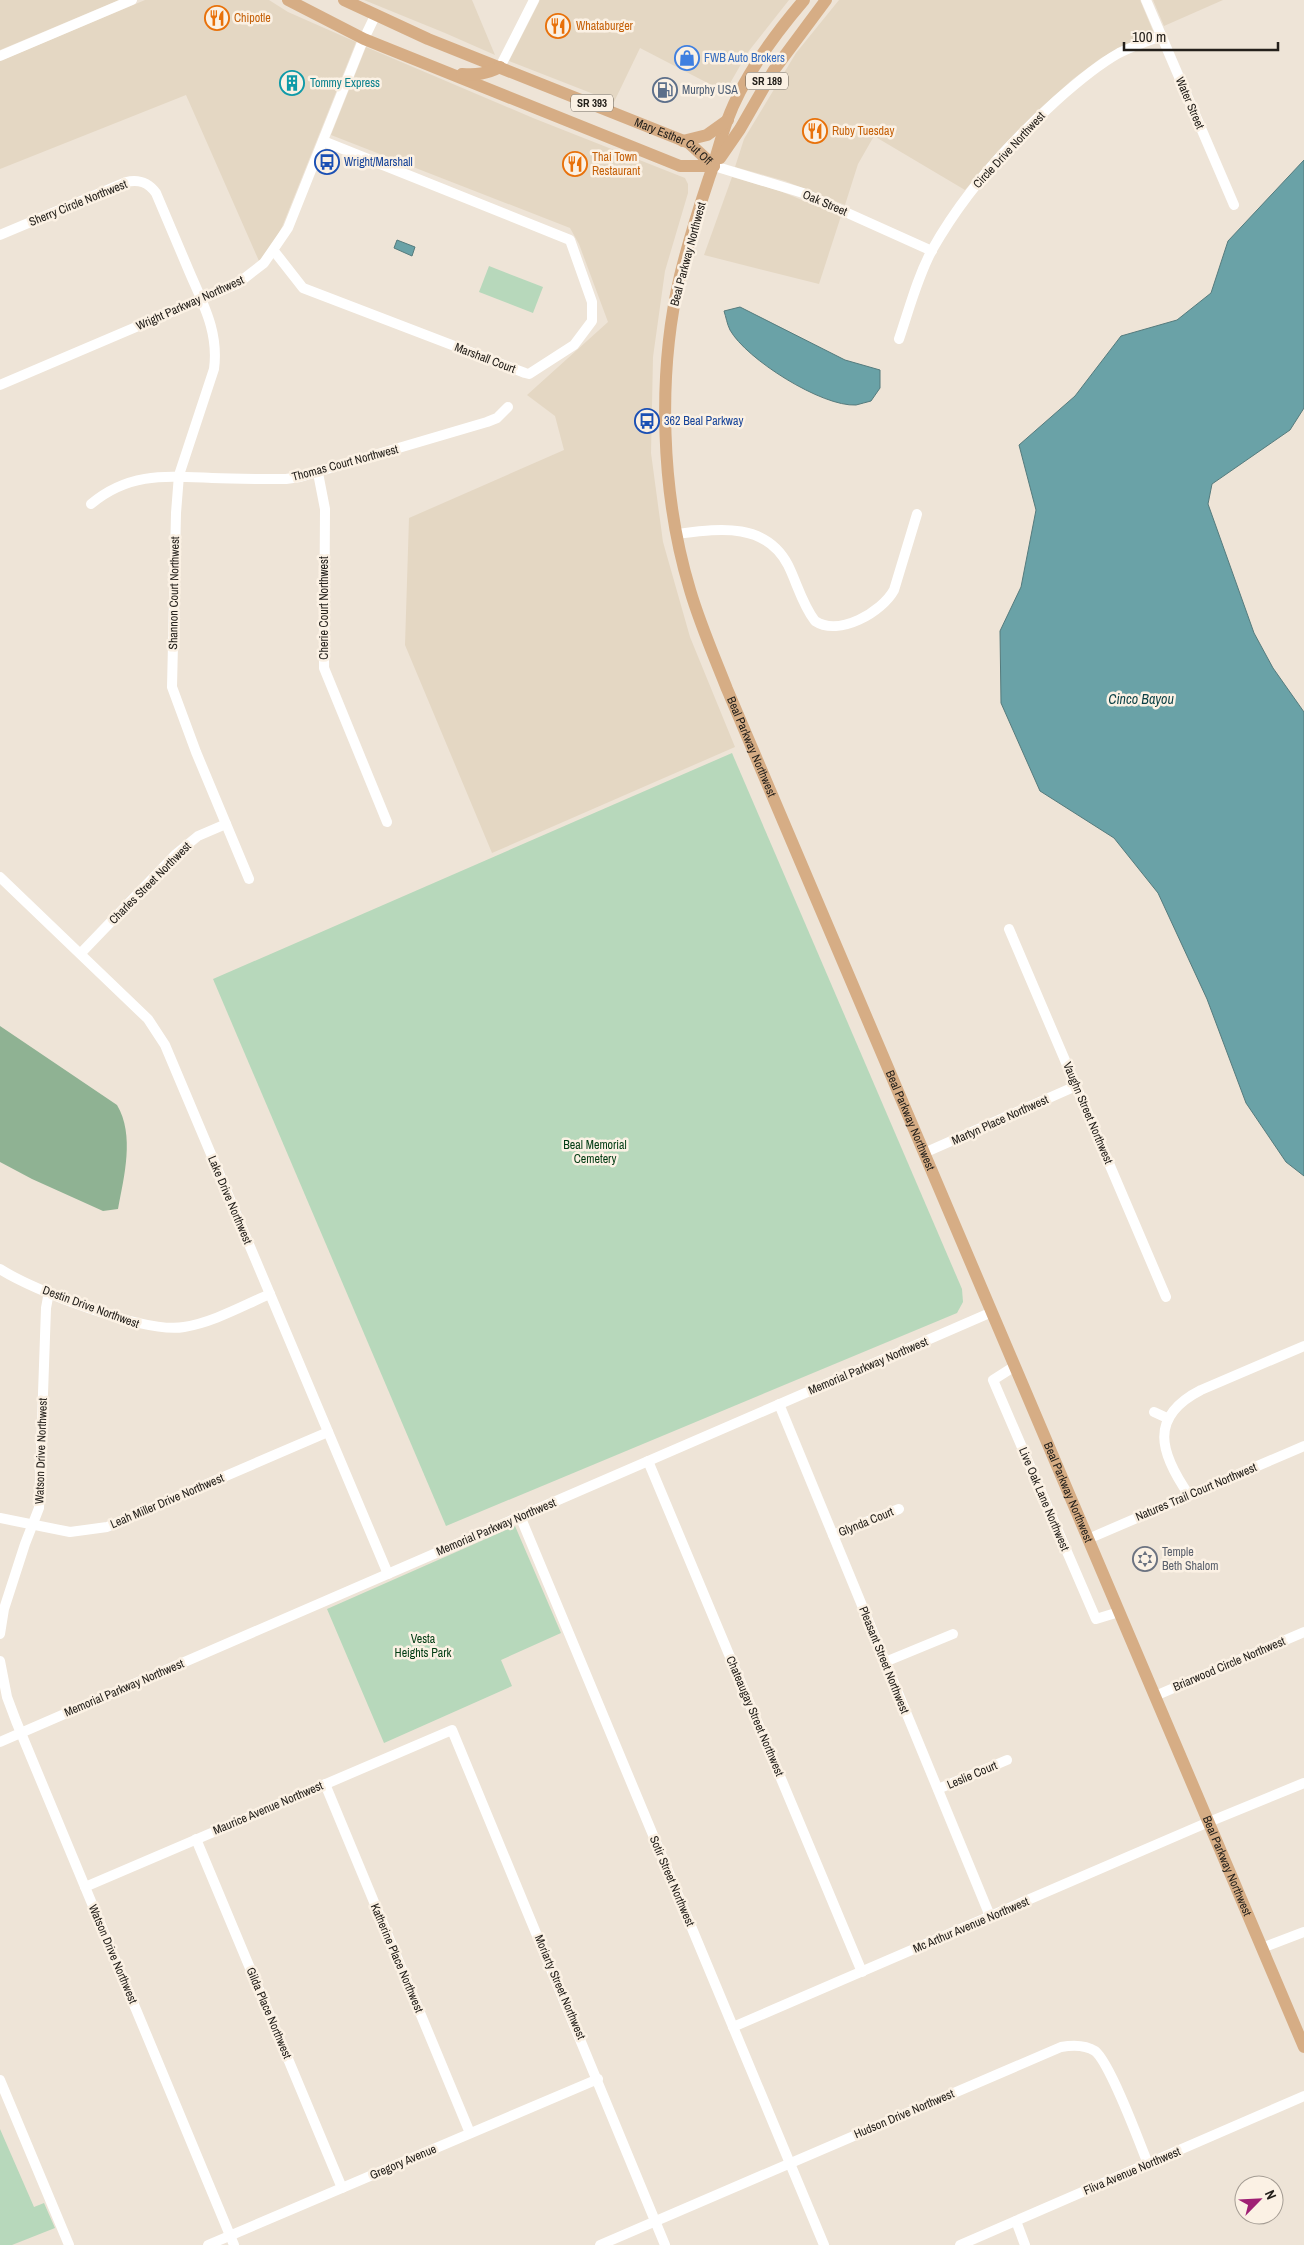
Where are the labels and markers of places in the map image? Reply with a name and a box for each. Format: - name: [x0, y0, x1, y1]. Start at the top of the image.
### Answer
- restaurant icon: Chipotle: [204, 5, 230, 31]
- place label: Chipotle: [234, 10, 271, 26]
- restaurant icon: Whataburger: [545, 13, 571, 39]
- place label: Whataburger: [576, 18, 634, 34]
- shop icon: FWB Auto Brokers: [674, 45, 700, 71]
- place label: FWB Auto Brokers: [704, 50, 785, 66]
- building icon: Tommy Express: [279, 70, 305, 96]
- place label: Tommy Express: [310, 75, 380, 91]
- fuel station icon: Murphy USA: [652, 77, 678, 103]
- place label: Murphy USA: [682, 82, 738, 98]
- restaurant icon: Ruby Tuesday: [802, 118, 828, 144]
- place label: Ruby Tuesday: [832, 123, 895, 139]
- bus stop icon: Wright/Marshall: [314, 149, 340, 175]
- place label: Thai Town Restaurant: [592, 149, 640, 179]
- restaurant icon: Thai Town Restaurant: [562, 151, 588, 177]
- place label: Wright/Marshall: [344, 154, 413, 170]
- bus stop icon: 362 Beal Parkway: [634, 408, 660, 434]
- place label: 362 Beal Parkway: [664, 413, 743, 429]
- place label: Temple Beth Shalom: [1162, 1544, 1218, 1574]
- synagogue icon: Temple Beth Shalom: [1132, 1546, 1158, 1572]

